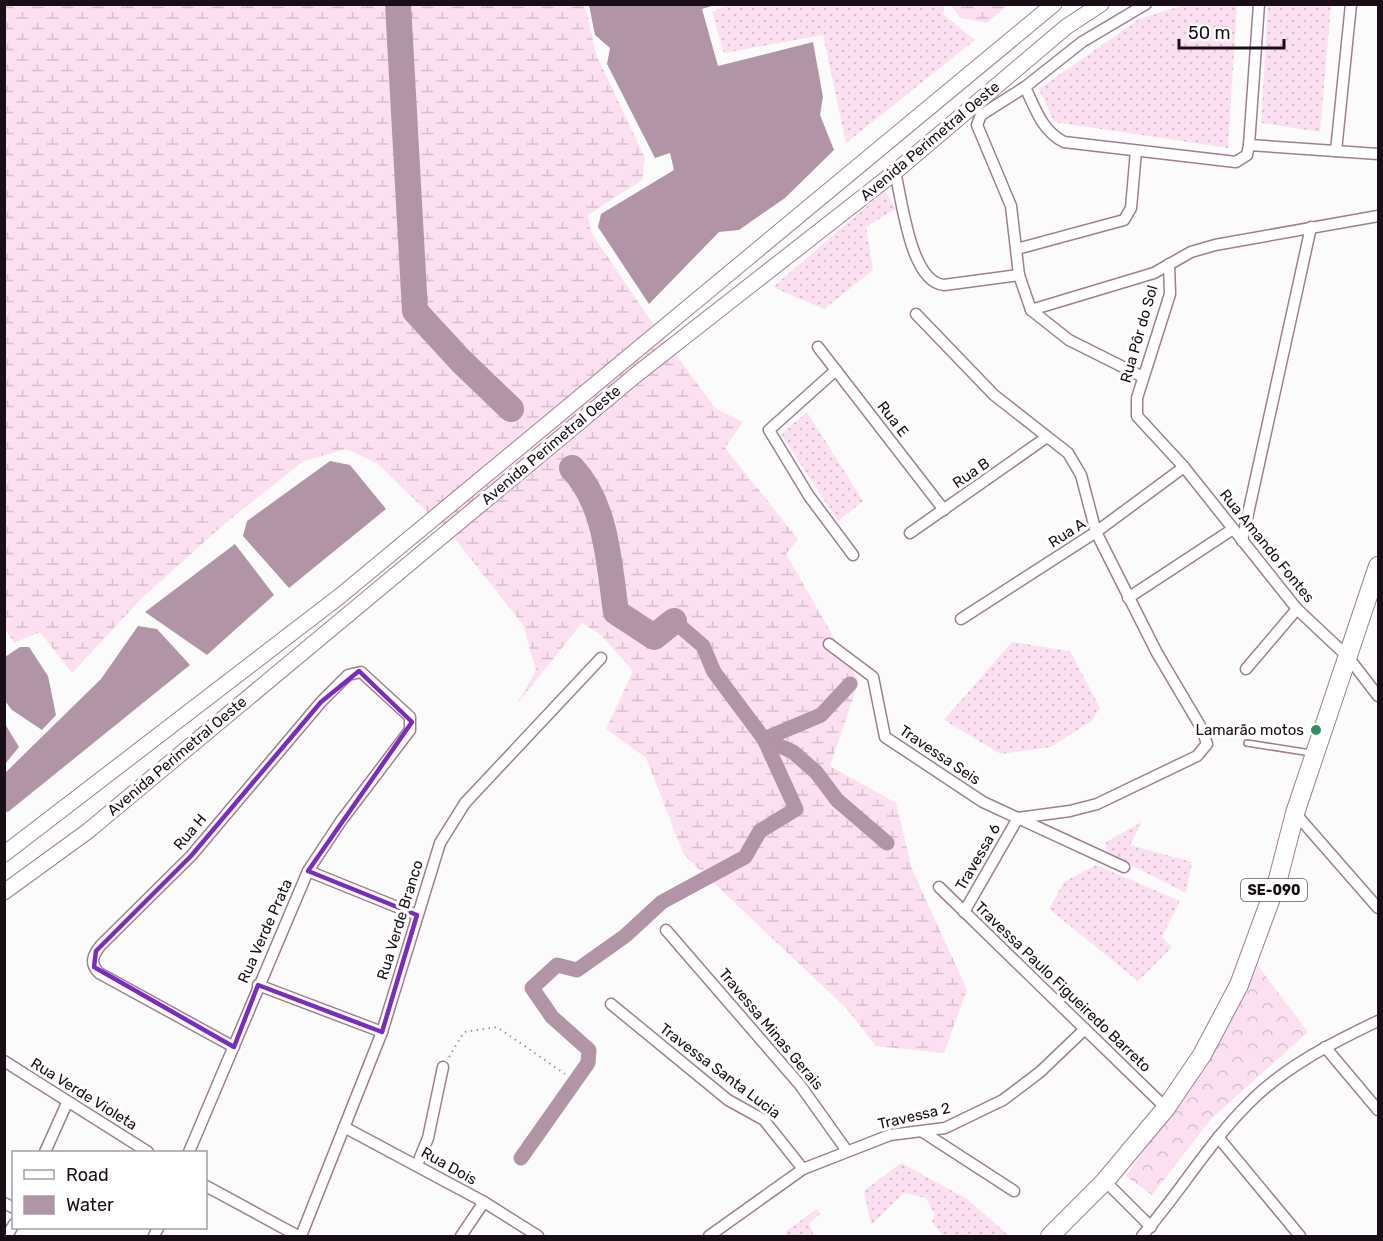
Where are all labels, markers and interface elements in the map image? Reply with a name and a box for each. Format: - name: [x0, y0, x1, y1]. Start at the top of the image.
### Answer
- scale bar: [1179, 12, 1284, 50]
- text: 50 m: [1188, 22, 1231, 44]
- street label: Avenida Perimetral Oeste: [857, 78, 1003, 204]
- street label: Rua Pôr do Sol: [1116, 283, 1162, 385]
- street label: Avenida Perimetral Oeste: [478, 382, 624, 508]
- street label: Rua E: [874, 398, 912, 440]
- street label: Rua B: [949, 454, 993, 492]
- street label: Rua Amando Fontes: [1216, 486, 1318, 607]
- street label: Rua A: [1045, 514, 1089, 552]
- street label: Avenida Perimetral Oeste: [104, 693, 250, 819]
- street label: Travessa Seis: [896, 721, 984, 789]
- place label: Lamarão motos: [1196, 721, 1304, 739]
- marker: Lamarão motos: [1309, 723, 1323, 737]
- street label: Rua H: [170, 810, 210, 854]
- street label: Travessa 6: [952, 820, 1004, 894]
- street label: Rua Verde Branco: [373, 858, 427, 982]
- street label: Rua Verde Prata: [234, 876, 296, 986]
- road number: SE-090: [1241, 879, 1307, 901]
- street label: Travessa Paulo Figueiredo Barreto: [971, 898, 1155, 1076]
- street label: Travessa Minas Gerais: [715, 965, 827, 1094]
- street label: Travessa Santa Lucia: [656, 1020, 784, 1122]
- street label: Rua Verde Violeta: [27, 1054, 141, 1134]
- street label: Travessa 2: [876, 1099, 952, 1133]
- street label: Rua Dois: [418, 1143, 480, 1189]
- legend: [12, 1151, 207, 1229]
- text: Road: [66, 1164, 109, 1186]
- text: Water: [66, 1194, 114, 1216]

